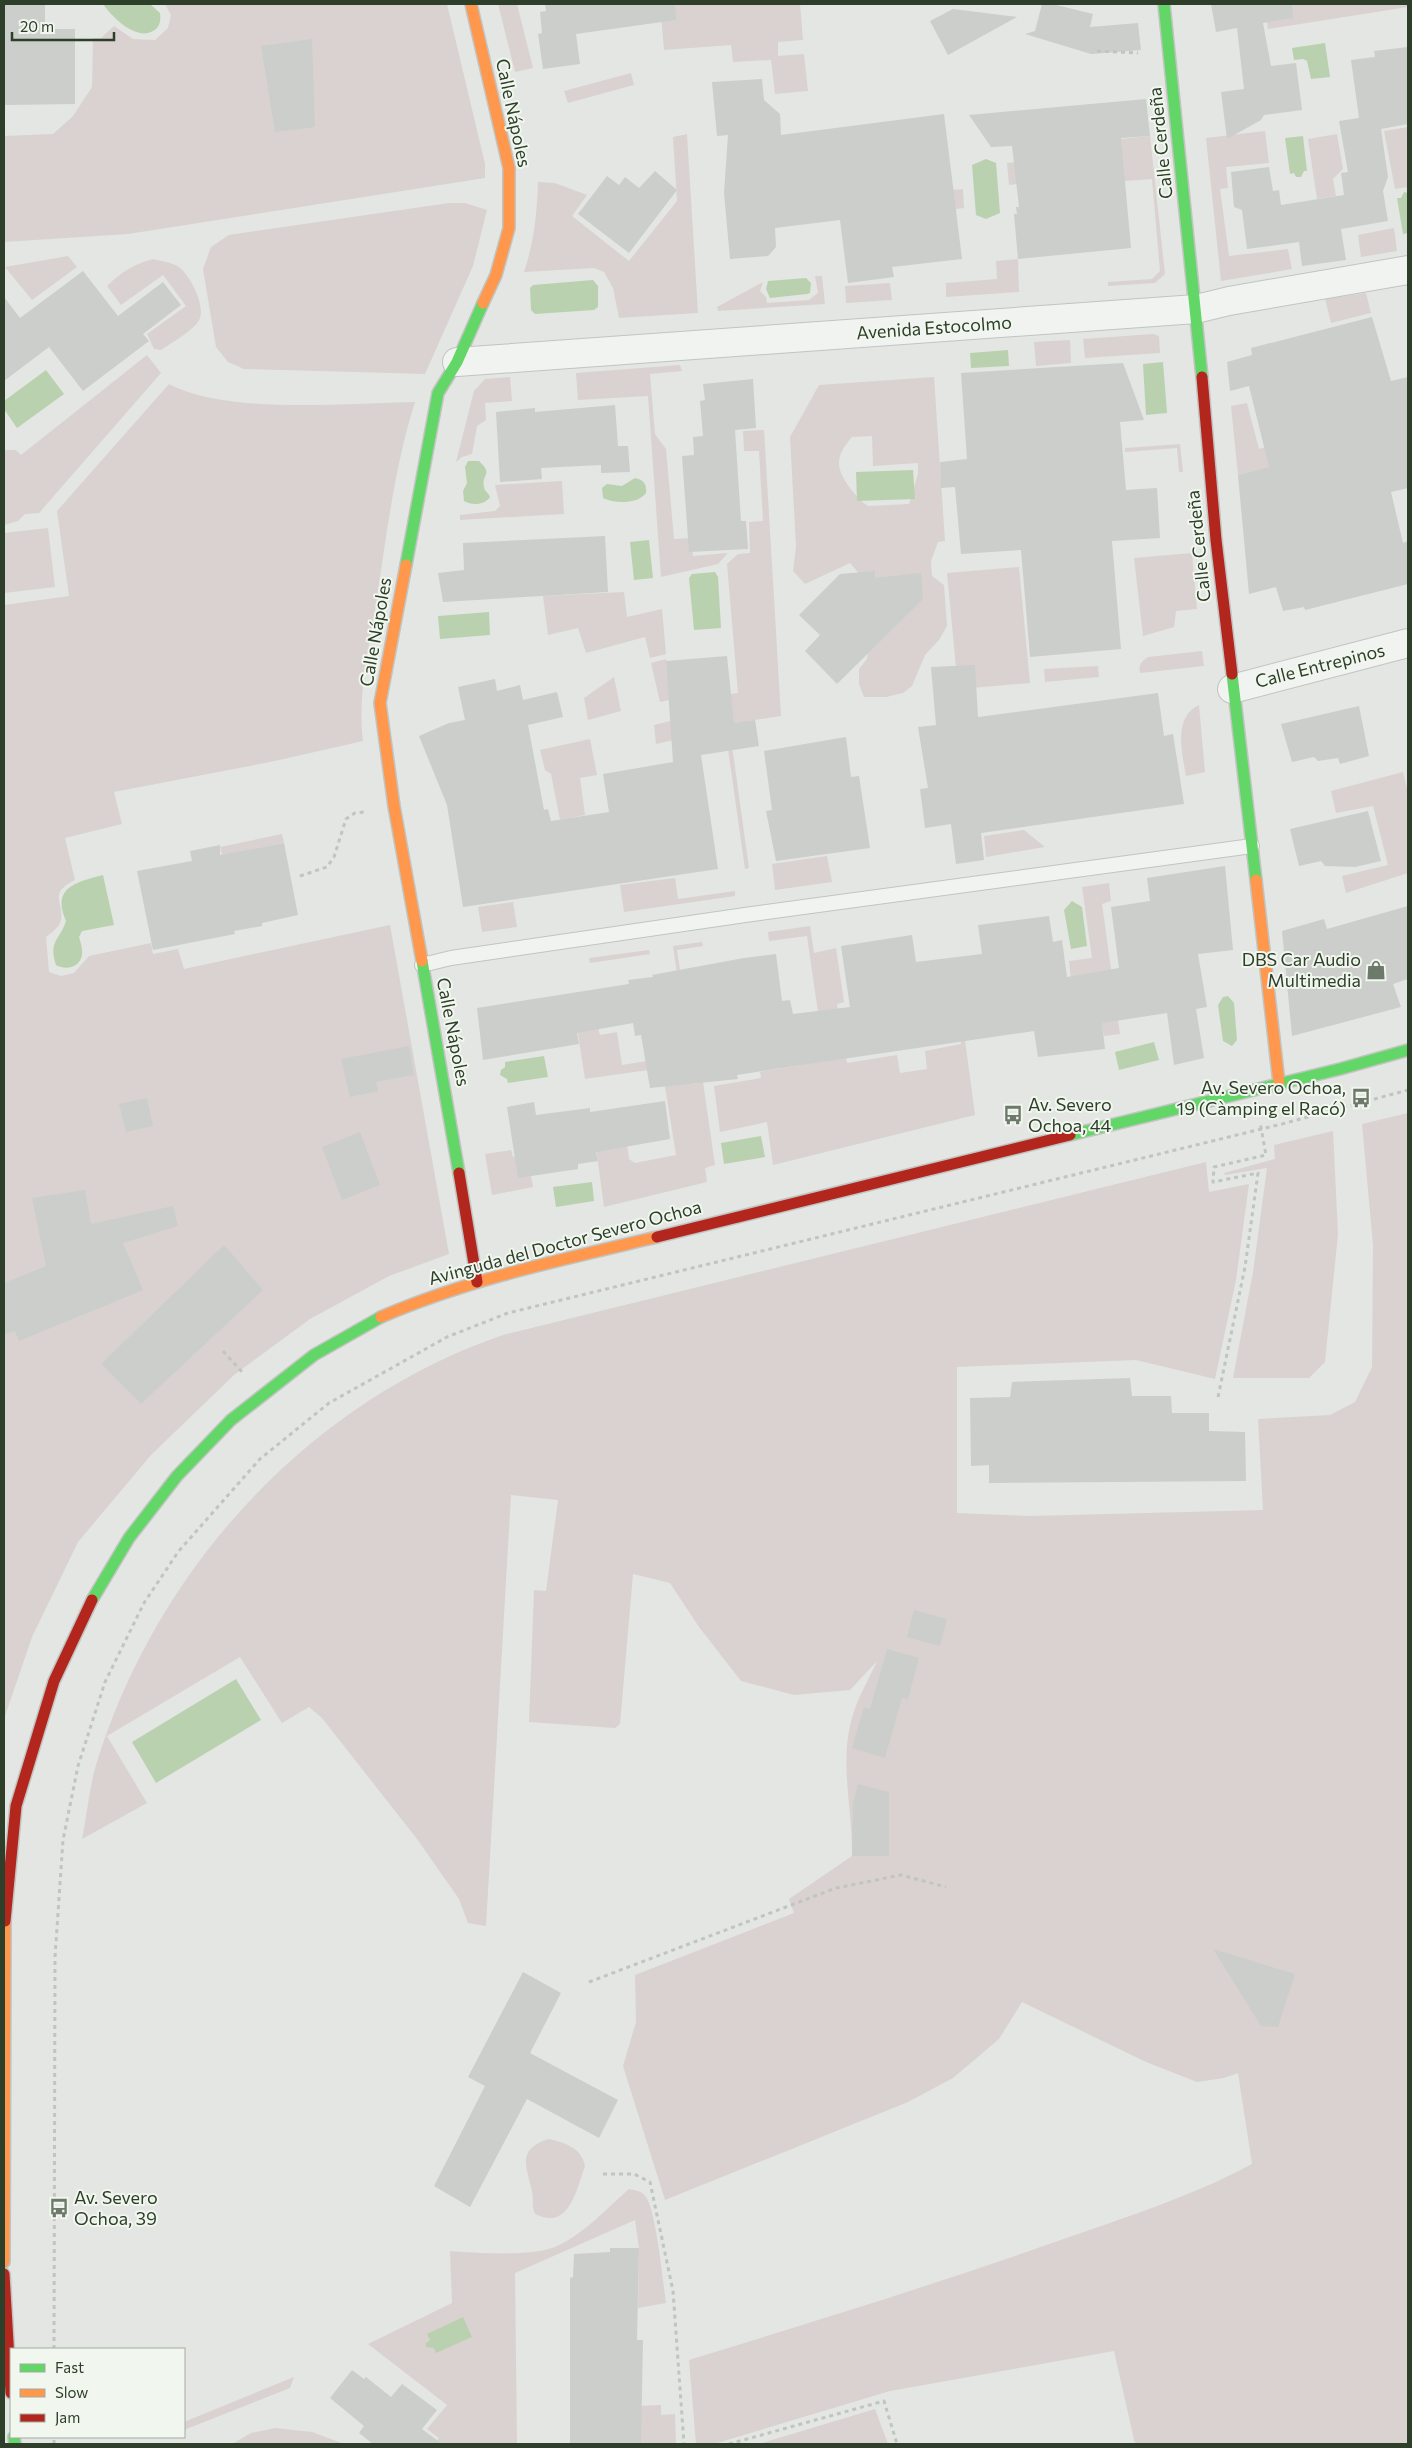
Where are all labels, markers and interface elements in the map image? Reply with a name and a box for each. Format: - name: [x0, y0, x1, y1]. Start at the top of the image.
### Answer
- scale bar: [12, 10, 115, 42]
- text: 20 m: [20, 17, 54, 35]
- street label: Calle Nápoles: [492, 57, 536, 169]
- street label: Calle Cerdeña: [1143, 86, 1177, 200]
- street label: Avenida Estocolmo: [855, 311, 1012, 343]
- street label: Calle Cerdeña: [1181, 489, 1215, 603]
- street label: Calle Nápoles: [355, 576, 395, 688]
- street label: Calle Entrepinos: [1253, 638, 1387, 692]
- place label: DBS Car Audio Multimedia: [1242, 948, 1361, 991]
- shop icon: DBS Car Audio Multimedia: [1365, 959, 1387, 981]
- street label: Calle Nápoles: [433, 976, 475, 1088]
- place label: Av. Severo Ochoa, 19 (Càmping el Racó): [1177, 1076, 1346, 1119]
- bus stop icon: Av. Severo Ochoa, 19 (Càmping el Racó): [1350, 1087, 1372, 1109]
- place label: Av. Severo Ochoa, 44: [1028, 1093, 1112, 1136]
- bus stop icon: Av. Severo Ochoa, 44: [1002, 1104, 1024, 1126]
- street label: Avinguda del Doctor Severo Ochoa: [426, 1195, 704, 1289]
- place label: Av. Severo Ochoa, 39: [74, 2186, 158, 2229]
- bus stop icon: Av. Severo Ochoa, 39: [48, 2197, 70, 2219]
- legend: [10, 2348, 185, 2438]
- text: Fast: [55, 2358, 84, 2376]
- text: Slow: [55, 2383, 88, 2401]
- text: Jam: [55, 2408, 80, 2426]

